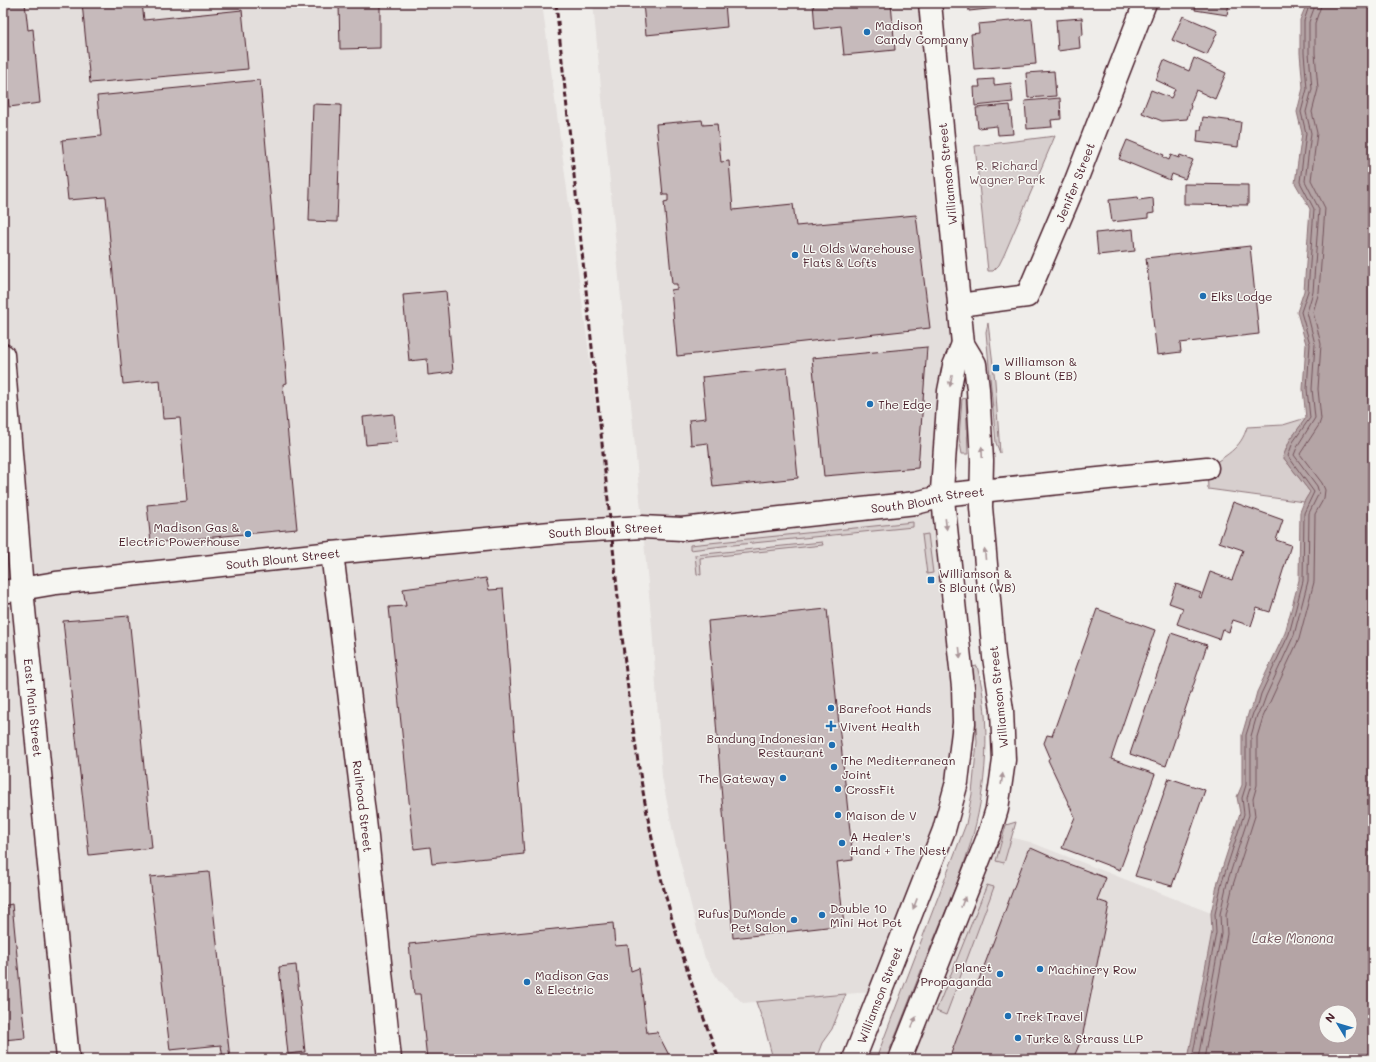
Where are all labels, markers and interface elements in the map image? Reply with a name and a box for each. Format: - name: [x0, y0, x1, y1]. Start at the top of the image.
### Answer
- place label: Madison Candy Company: [875, 17, 968, 47]
- marker: Madison Candy Company: [862, 27, 872, 37]
- street label: Williamson Street: [934, 122, 960, 226]
- street label: Jenifer Street: [1051, 140, 1098, 224]
- park label: R. Richard Wagner Park: [969, 157, 1045, 187]
- place label: LL Olds Warehouse Flats & Lofts: [803, 240, 914, 270]
- marker: LL Olds Warehouse Flats & Lofts: [790, 250, 800, 260]
- place label: Elks Lodge: [1211, 288, 1272, 304]
- marker: Elks Lodge: [1198, 291, 1208, 301]
- place label: Williamson & S Blount (EB): [1004, 353, 1077, 383]
- marker: Williamson & S Blount (EB): [991, 363, 1001, 373]
- one-way arrow: [948, 375, 954, 387]
- place label: The Edge: [878, 396, 932, 412]
- marker: The Edge: [865, 399, 875, 409]
- one-way arrow: [978, 446, 985, 458]
- street label: South Blount Street: [870, 483, 985, 516]
- one-way arrow: [942, 518, 949, 530]
- place label: Madison Gas & Electric Powerhouse: [119, 519, 240, 549]
- street label: South Blount Street: [548, 519, 663, 541]
- marker: Madison Gas & Electric Powerhouse: [243, 529, 253, 539]
- street label: South Blount Street: [225, 544, 341, 572]
- one-way arrow: [982, 548, 989, 560]
- place label: Williamson & S Blount (WB): [939, 565, 1016, 595]
- marker: Williamson & S Blount (WB): [926, 575, 936, 585]
- street label: Williamson Street: [985, 645, 1011, 749]
- one-way arrow: [957, 647, 963, 659]
- street label: East Main Street: [21, 658, 46, 758]
- place label: Barefoot Hands: [839, 700, 932, 716]
- marker: Barefoot Hands: [826, 703, 836, 713]
- place label: Vivent Health: [840, 718, 920, 734]
- marker: Vivent Health: [825, 720, 837, 732]
- place label: Bandung Indonesian Restaurant: [706, 730, 824, 760]
- marker: Bandung Indonesian Restaurant: [827, 740, 837, 750]
- place label: The Mediterranean Joint: [842, 752, 955, 782]
- street label: Railroad Street: [350, 759, 376, 853]
- marker: The Mediterranean Joint: [829, 762, 839, 772]
- place label: The Gateway: [698, 770, 775, 786]
- marker: The Gateway: [778, 773, 788, 783]
- one-way arrow: [999, 773, 1005, 785]
- place label: CrossFit: [846, 781, 895, 797]
- marker: CrossFit: [833, 784, 843, 794]
- place label: Maison de V: [846, 807, 917, 823]
- marker: Maison de V: [833, 810, 843, 820]
- place label: A Healer's Hand + The Nest: [850, 828, 947, 858]
- marker: A Healer's Hand + The Nest: [837, 838, 847, 848]
- one-way arrow: [961, 896, 967, 908]
- one-way arrow: [912, 899, 918, 910]
- place label: Double 10 Mini Hot Pot: [830, 900, 902, 930]
- place label: Rufus DuMonde Pet Salon: [698, 905, 786, 935]
- marker: Double 10 Mini Hot Pot: [817, 910, 827, 920]
- marker: Rufus DuMonde Pet Salon: [789, 915, 799, 925]
- water label: Lake Monona: [1252, 929, 1334, 946]
- street label: Williamson Street: [853, 944, 905, 1046]
- place label: Planet Propaganda: [920, 959, 992, 989]
- place label: Machinery Row: [1048, 961, 1137, 977]
- marker: Machinery Row: [1035, 964, 1045, 974]
- place label: Madison Gas & Electric: [535, 967, 609, 997]
- marker: Planet Propaganda: [995, 969, 1005, 979]
- marker: Madison Gas & Electric: [522, 977, 532, 987]
- north arrow: [1318, 1004, 1358, 1044]
- place label: Trek Travel: [1016, 1008, 1083, 1024]
- text: N: [1321, 1010, 1338, 1025]
- marker: Trek Travel: [1003, 1011, 1013, 1021]
- one-way arrow: [911, 1016, 917, 1028]
- place label: Turke & Strauss LLP: [1026, 1030, 1143, 1046]
- marker: Turke & Strauss LLP: [1013, 1033, 1023, 1043]

